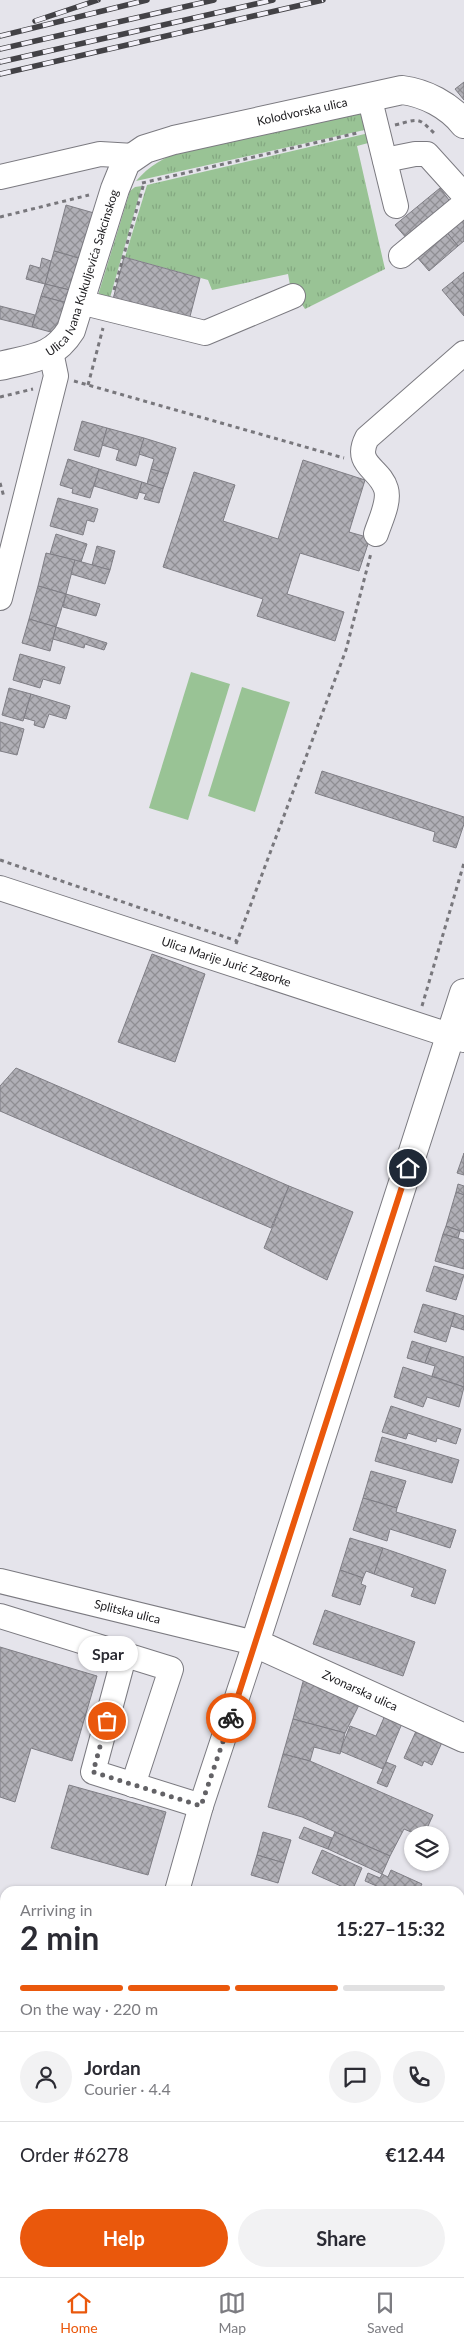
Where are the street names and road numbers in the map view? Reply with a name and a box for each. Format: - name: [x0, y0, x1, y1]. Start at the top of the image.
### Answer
- street label: Kolodvorska ulica: [255, 94, 349, 129]
- street label: Ulica Ivana Kukuljevića Sakcinskog: [43, 187, 121, 359]
- street label: Ulica Marije Jurić Zagorke: [160, 933, 293, 990]
- street label: Splitska ulica: [93, 1596, 162, 1627]
- street label: Zvonarska ulica: [320, 1667, 400, 1714]

